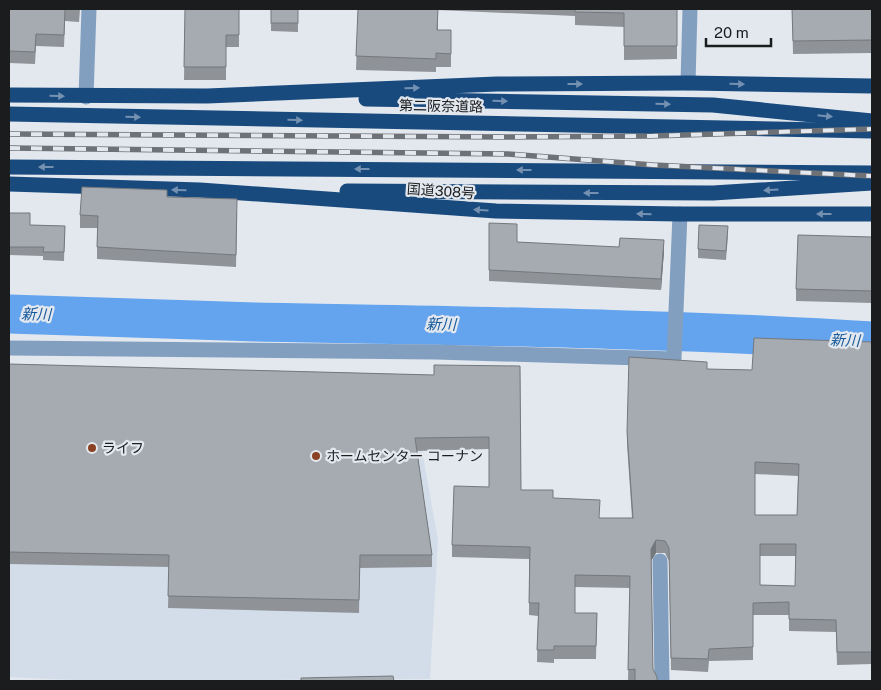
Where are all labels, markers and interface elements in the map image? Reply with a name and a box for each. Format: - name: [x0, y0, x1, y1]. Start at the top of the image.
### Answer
- scale bar: [706, 15, 771, 47]
- text: 20 m: [714, 24, 749, 41]
- one-way arrow: [567, 80, 583, 88]
- one-way arrow: [729, 80, 745, 88]
- one-way arrow: [405, 83, 421, 91]
- one-way arrow: [50, 93, 66, 101]
- street label: 第二阪奈道路: [399, 97, 483, 115]
- one-way arrow: [493, 97, 509, 105]
- one-way arrow: [655, 100, 671, 108]
- one-way arrow: [817, 112, 833, 120]
- one-way arrow: [125, 113, 141, 121]
- one-way arrow: [288, 116, 304, 124]
- one-way arrow: [38, 163, 54, 171]
- one-way arrow: [353, 165, 369, 173]
- one-way arrow: [516, 166, 532, 174]
- street label: 国道308号: [406, 181, 476, 201]
- one-way arrow: [171, 185, 187, 193]
- one-way arrow: [763, 186, 779, 194]
- one-way arrow: [583, 189, 599, 197]
- one-way arrow: [473, 205, 489, 213]
- one-way arrow: [635, 210, 651, 218]
- one-way arrow: [815, 210, 831, 218]
- water label: 新川: [21, 305, 53, 323]
- water label: 新川: [426, 315, 458, 333]
- water label: 新川: [830, 331, 862, 349]
- place label: ライフ: [102, 440, 144, 456]
- marker: ライフ: [86, 442, 98, 454]
- place label: ホームセンター コーナン: [326, 448, 483, 464]
- marker: ホームセンター コーナン: [310, 450, 322, 462]

